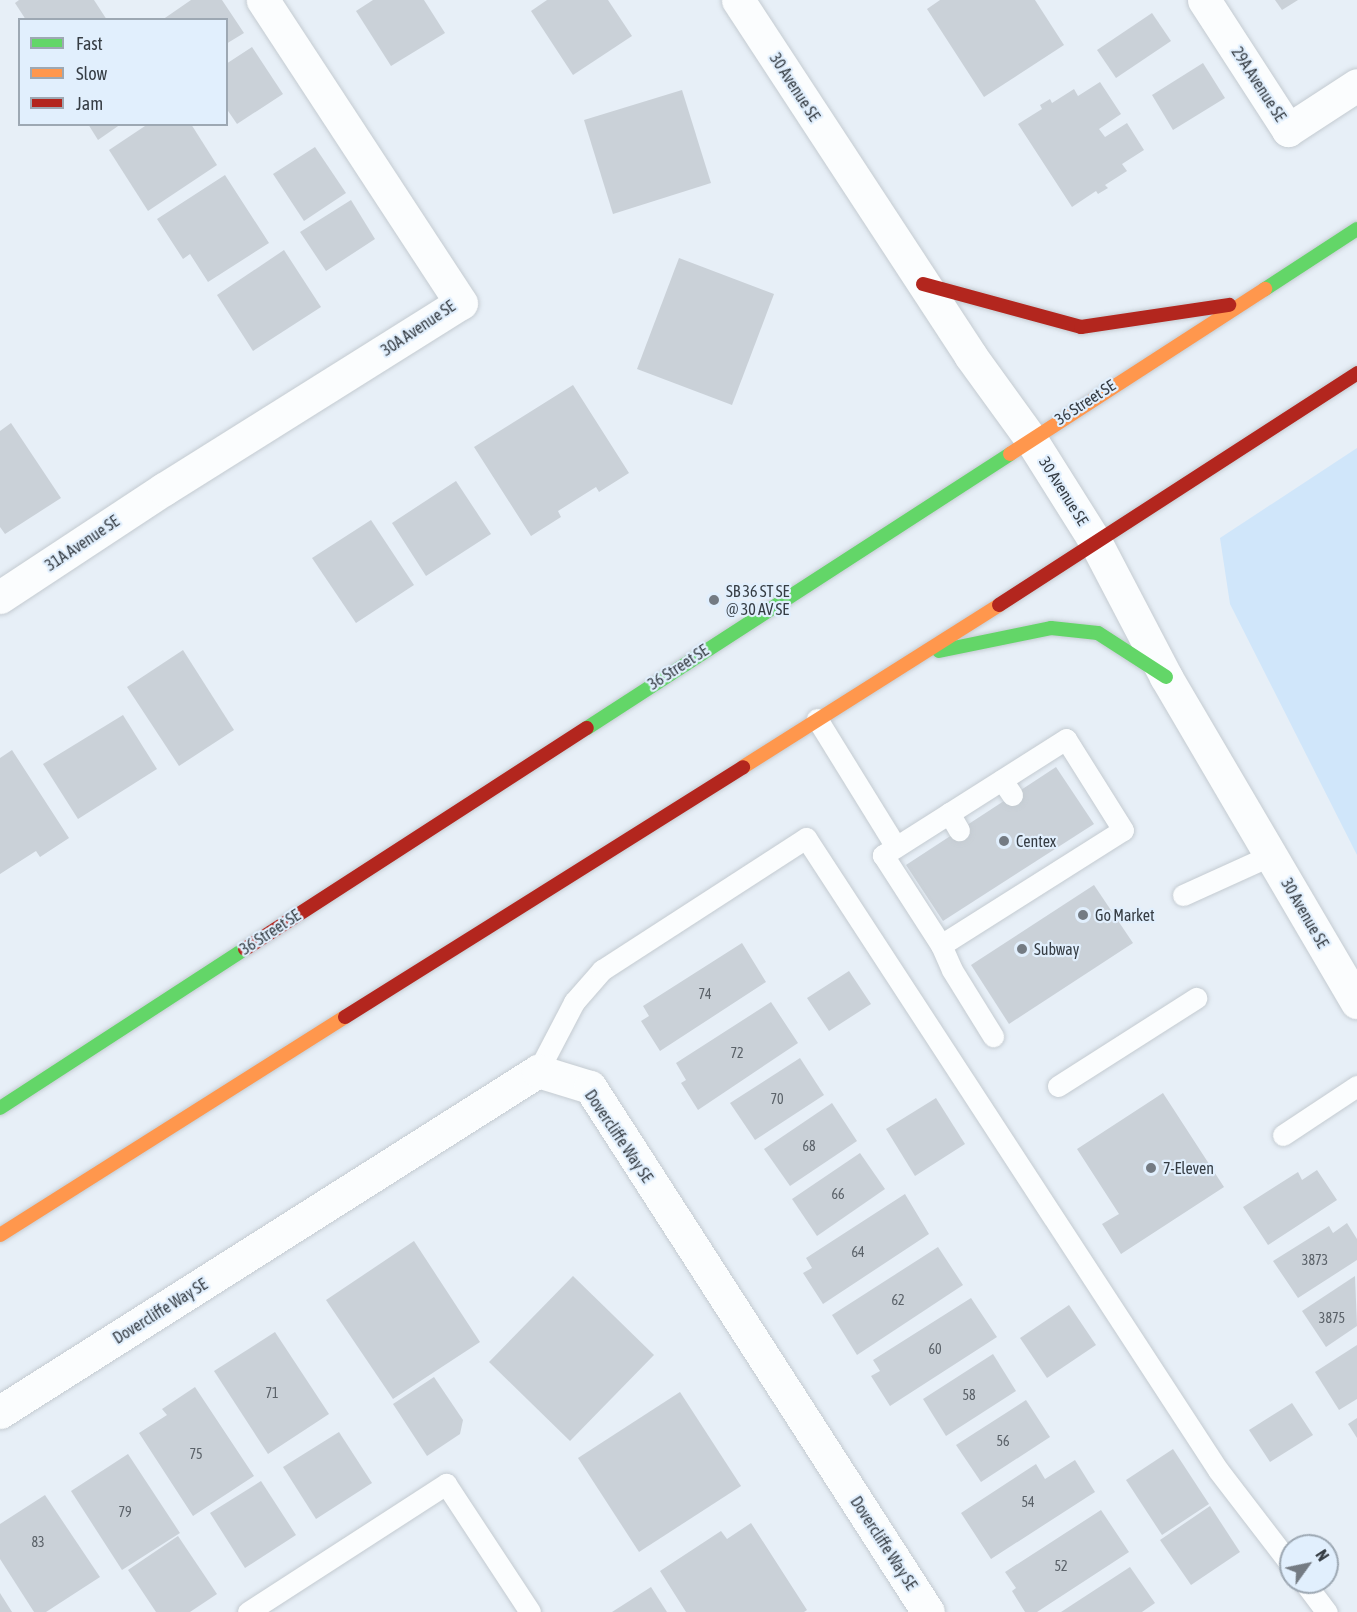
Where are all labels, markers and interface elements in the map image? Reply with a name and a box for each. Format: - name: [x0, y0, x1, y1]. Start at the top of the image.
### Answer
- legend: [18, 18, 228, 126]
- text: Fast: [76, 33, 103, 54]
- street label: 29A Avenue SE: [1228, 43, 1290, 125]
- street label: 30 Avenue SE: [766, 49, 824, 125]
- text: Slow: [76, 63, 107, 84]
- text: Jam: [76, 93, 103, 114]
- street label: 30A Avenue SE: [377, 296, 459, 360]
- street label: 36 Street SE: [1051, 375, 1119, 429]
- street label: 30 Avenue SE: [1035, 453, 1093, 529]
- street label: 31A Avenue SE: [41, 511, 123, 575]
- place label: SB 36 ST SE @ 30 AV SE: [726, 581, 789, 619]
- marker: SB 36 ST SE @ 30 AV SE: [707, 593, 721, 607]
- street label: 36 Street SE: [644, 640, 712, 694]
- place label: Centex: [1016, 831, 1056, 851]
- marker: Centex: [997, 834, 1011, 848]
- street label: 30 Avenue SE: [1277, 875, 1333, 951]
- street label: 36 Street SE: [236, 905, 304, 959]
- place label: Go Market: [1095, 905, 1155, 925]
- marker: Go Market: [1076, 908, 1090, 922]
- place label: Subway: [1034, 939, 1079, 959]
- marker: Subway: [1015, 942, 1029, 956]
- house number: 74: [698, 986, 712, 1002]
- house number: 72: [730, 1045, 744, 1061]
- street label: Dovercliffe Way SE: [581, 1086, 657, 1186]
- house number: 70: [770, 1091, 784, 1107]
- house number: 68: [802, 1138, 816, 1154]
- place label: 7-Eleven: [1163, 1158, 1214, 1178]
- marker: 7-Eleven: [1144, 1161, 1158, 1175]
- house number: 66: [831, 1186, 845, 1202]
- house number: 64: [851, 1244, 865, 1260]
- house number: 3873: [1302, 1252, 1328, 1268]
- street label: Dovercliffe Way SE: [109, 1274, 211, 1348]
- house number: 62: [891, 1292, 905, 1308]
- house number: 3875: [1319, 1310, 1345, 1326]
- house number: 60: [928, 1341, 942, 1357]
- house number: 71: [265, 1385, 279, 1401]
- house number: 58: [962, 1387, 976, 1403]
- house number: 56: [996, 1433, 1010, 1449]
- house number: 75: [189, 1446, 203, 1462]
- street label: Dovercliffe Way SE: [847, 1493, 921, 1593]
- house number: 54: [1021, 1494, 1035, 1510]
- house number: 79: [118, 1504, 132, 1520]
- house number: 83: [31, 1534, 45, 1550]
- north arrow: [1279, 1534, 1339, 1594]
- text: N: [1312, 1546, 1333, 1564]
- house number: 52: [1054, 1558, 1068, 1574]

